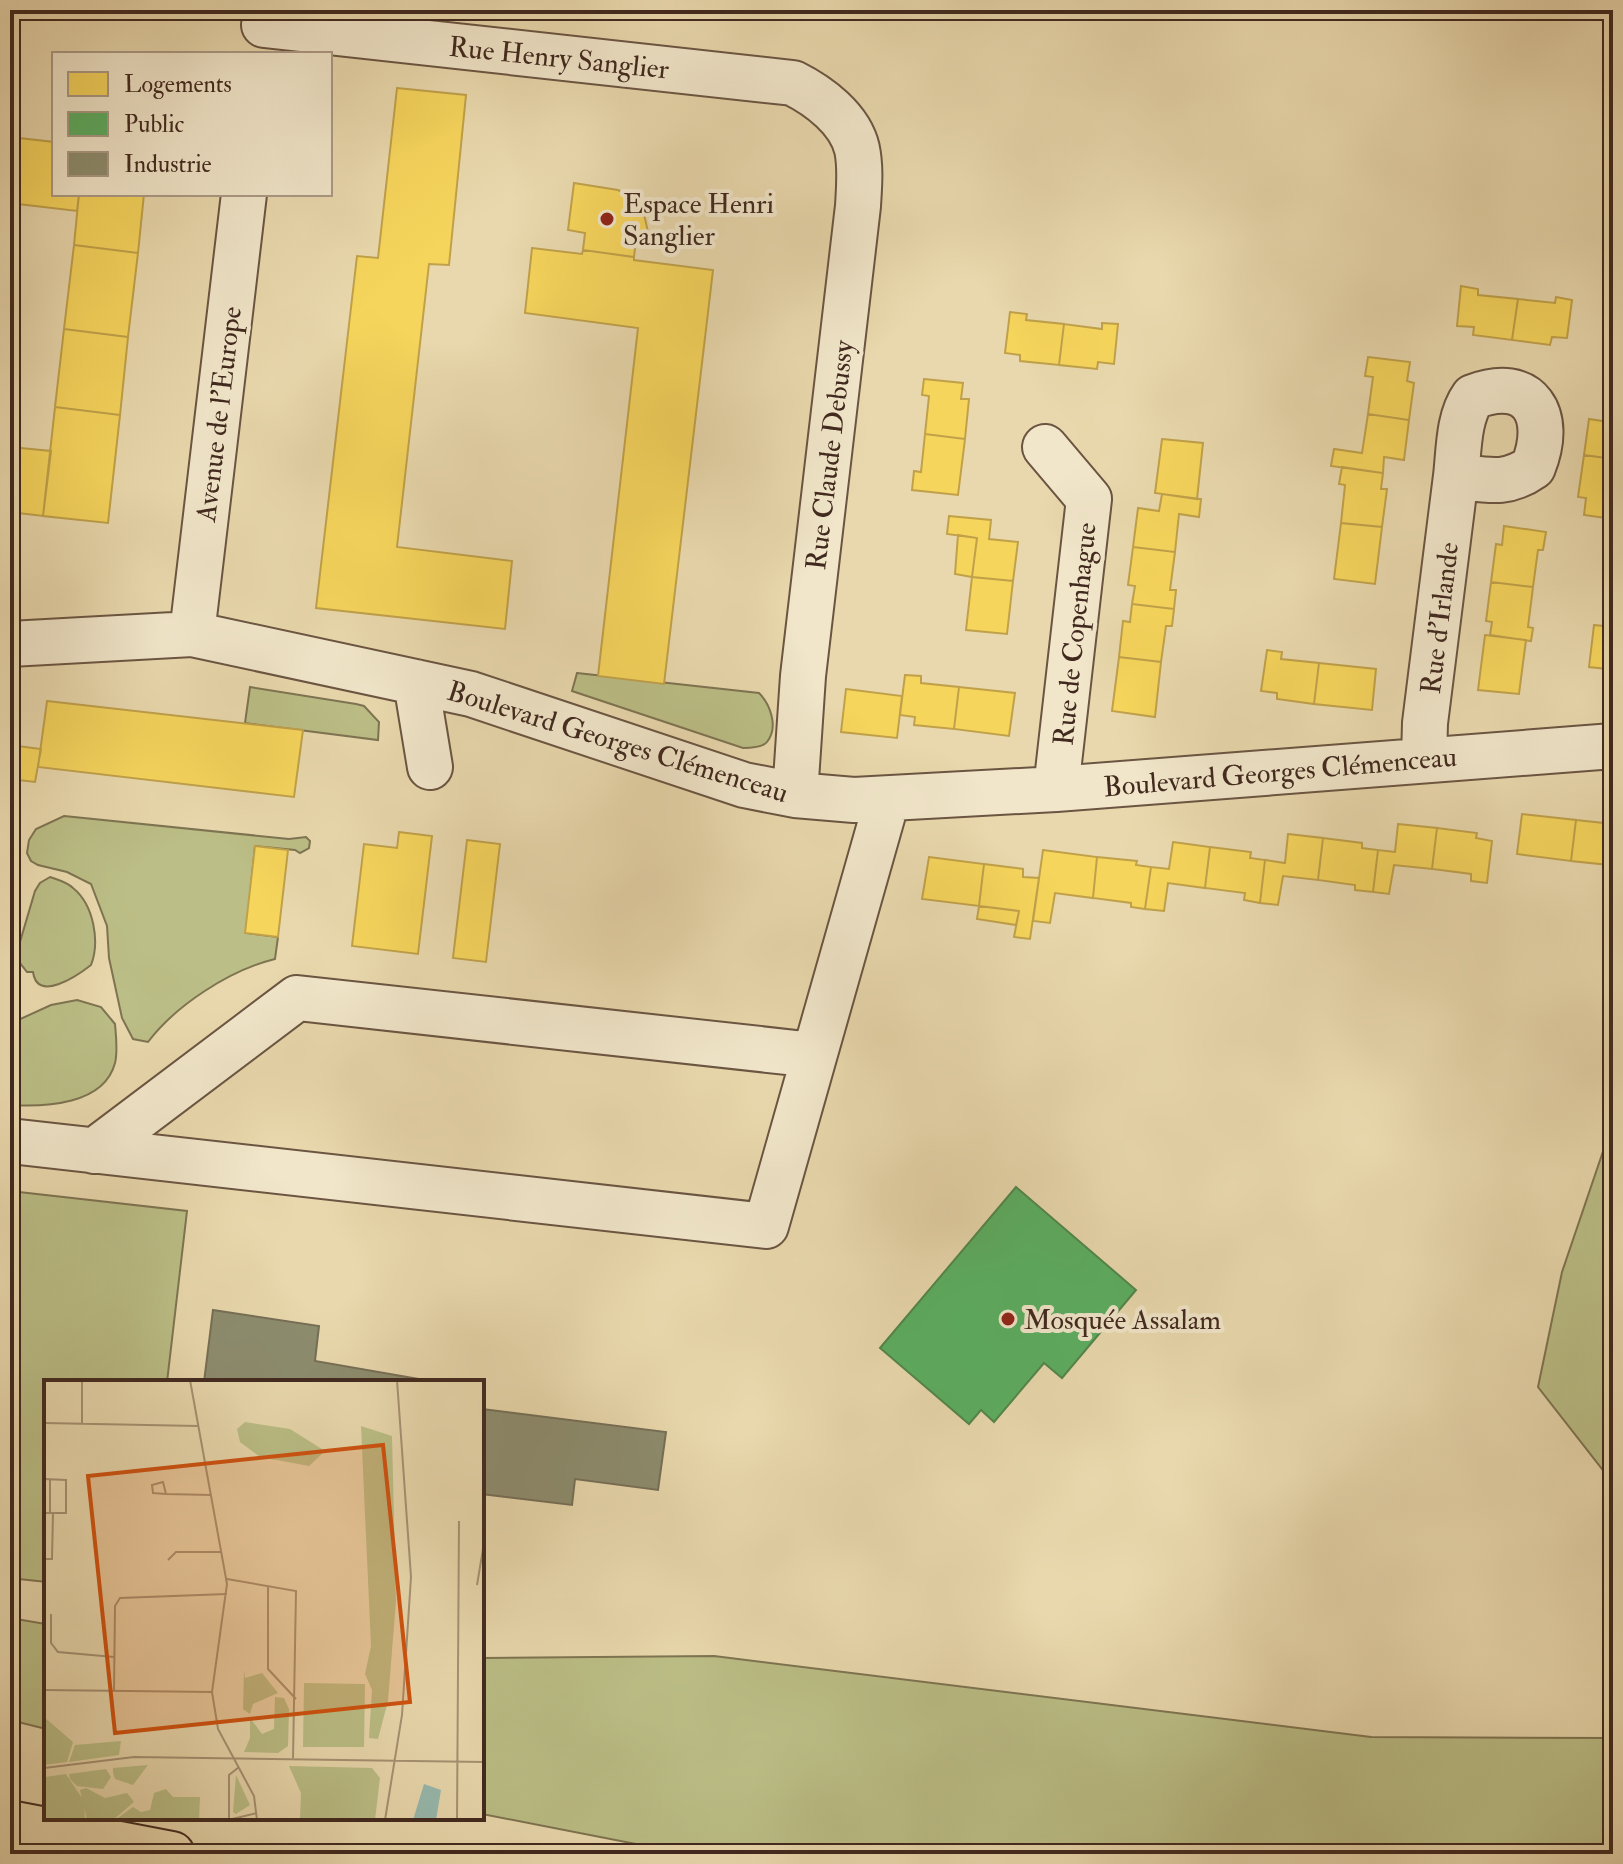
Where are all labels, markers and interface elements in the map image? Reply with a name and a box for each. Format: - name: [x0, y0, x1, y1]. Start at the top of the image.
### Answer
- street label: Rue Henry Sanglier: [447, 30, 671, 88]
- legend: [52, 52, 332, 196]
- text: Logements: [124, 69, 232, 100]
- text: Public: [124, 109, 184, 140]
- text: Industrie: [124, 149, 212, 180]
- place label: Espace Henri Sanglier: [623, 187, 774, 254]
- marker: Espace Henri Sanglier: [598, 210, 616, 228]
- street label: Avenue de l'Europe: [189, 304, 250, 525]
- street label: Rue Claude Debussy: [799, 338, 862, 572]
- street label: Rue de Copenhague: [1046, 521, 1105, 747]
- street label: Rue d'Irlande: [1414, 540, 1467, 696]
- street label: Boulevard Georges Clémenceau: [443, 674, 792, 811]
- street label: Boulevard Georges Clémenceau: [1102, 740, 1458, 805]
- place label: Mosquée Assalam: [1024, 1303, 1221, 1338]
- marker: Mosquée Assalam: [999, 1310, 1017, 1328]
- inset map: [44, 1380, 484, 1820]

